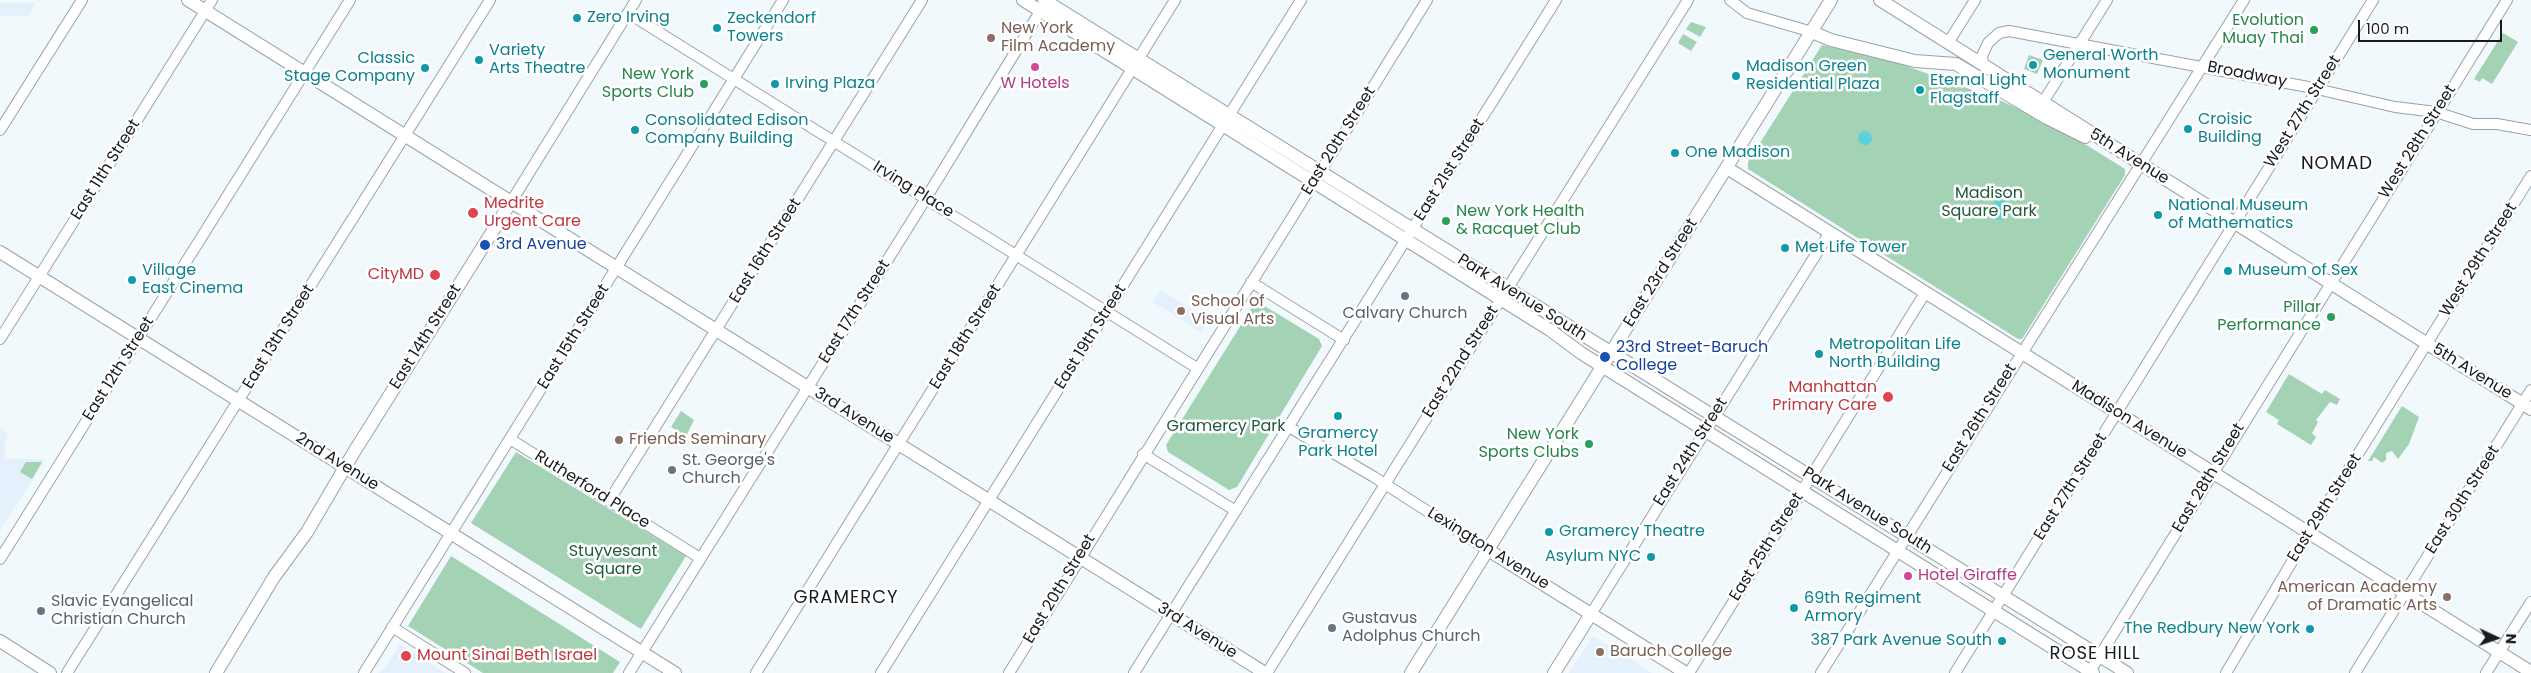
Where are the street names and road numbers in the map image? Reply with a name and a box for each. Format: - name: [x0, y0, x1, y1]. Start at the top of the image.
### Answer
- street label: West 27th Street: [2261, 52, 2345, 172]
- street label: Broadway: [2206, 58, 2288, 92]
- street label: West 28th Street: [2375, 82, 2461, 202]
- street label: East 20th Street: [1298, 83, 1380, 199]
- street label: East 21st Street: [1411, 115, 1489, 225]
- street label: East 11th Street: [67, 116, 145, 224]
- street label: 5th Avenue: [2086, 125, 2172, 189]
- street label: Irving Place: [869, 158, 957, 222]
- street label: East 16th Street: [726, 195, 806, 307]
- street label: West 29th Street: [2436, 200, 2522, 320]
- street label: East 23rd Street: [1620, 215, 1702, 331]
- street label: Park Avenue South: [1454, 250, 1590, 346]
- street label: East 17th Street: [815, 257, 895, 367]
- street label: East 13th Street: [239, 281, 319, 393]
- street label: East 14th Street: [386, 281, 466, 393]
- street label: East 15th Street: [534, 281, 614, 393]
- street label: East 18th Street: [926, 281, 1006, 393]
- street label: East 19th Street: [1051, 281, 1131, 393]
- street label: East 22nd Street: [1419, 303, 1503, 421]
- street label: East 12th Street: [79, 313, 159, 425]
- street label: 5th Avenue: [2429, 340, 2515, 404]
- street label: East 26th Street: [1939, 360, 2021, 476]
- street label: Madison Avenue: [2068, 377, 2190, 463]
- street label: 3rd Avenue: [811, 384, 897, 448]
- street label: East 24th Street: [1650, 394, 1732, 510]
- street label: East 28th Street: [2169, 420, 2249, 536]
- street label: 2nd Avenue: [292, 429, 382, 495]
- street label: East 27th Street: [2030, 430, 2112, 544]
- street label: East 30th Street: [2422, 442, 2504, 558]
- street label: Rutherford Place: [531, 447, 653, 533]
- street label: East 29th Street: [2284, 450, 2366, 566]
- street label: Park Avenue South: [1799, 463, 1935, 559]
- street label: East 25th Street: [1726, 489, 1808, 605]
- street label: Lexington Avenue: [1423, 504, 1553, 594]
- street label: East 20th Street: [1020, 531, 1100, 647]
- street label: 3rd Avenue: [1154, 599, 1240, 663]

